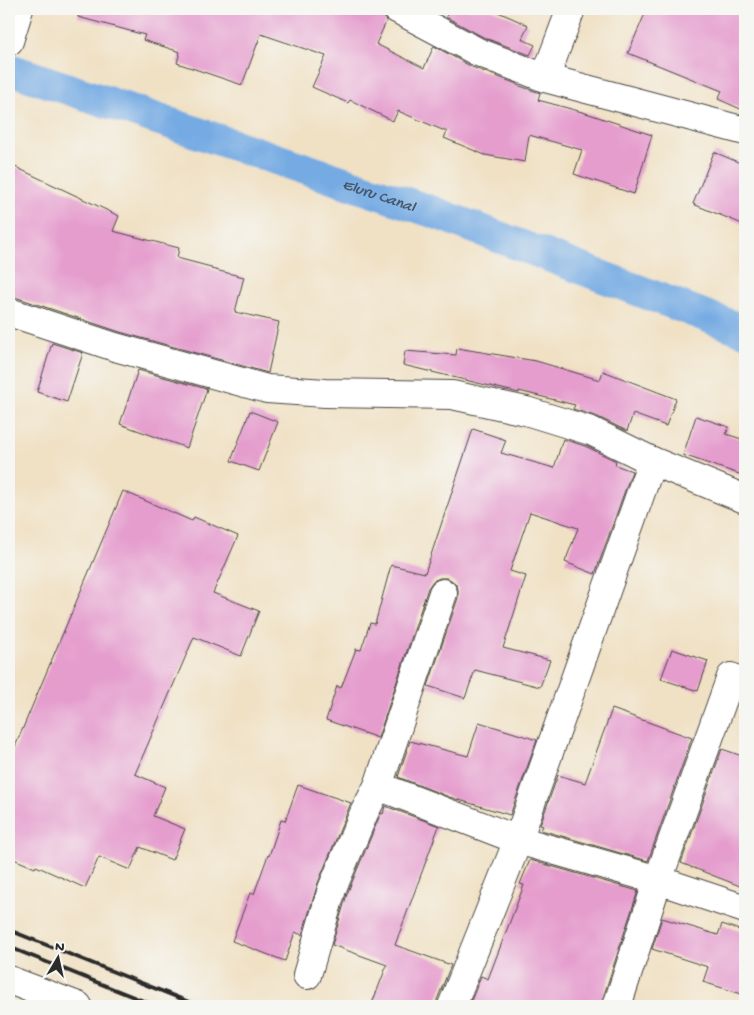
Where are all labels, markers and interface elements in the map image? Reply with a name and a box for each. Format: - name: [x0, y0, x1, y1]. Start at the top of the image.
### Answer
- water label: Eluru Canal: [340, 176, 419, 219]
- north arrow: [32, 932, 82, 982]
- text: N: [54, 939, 65, 957]

